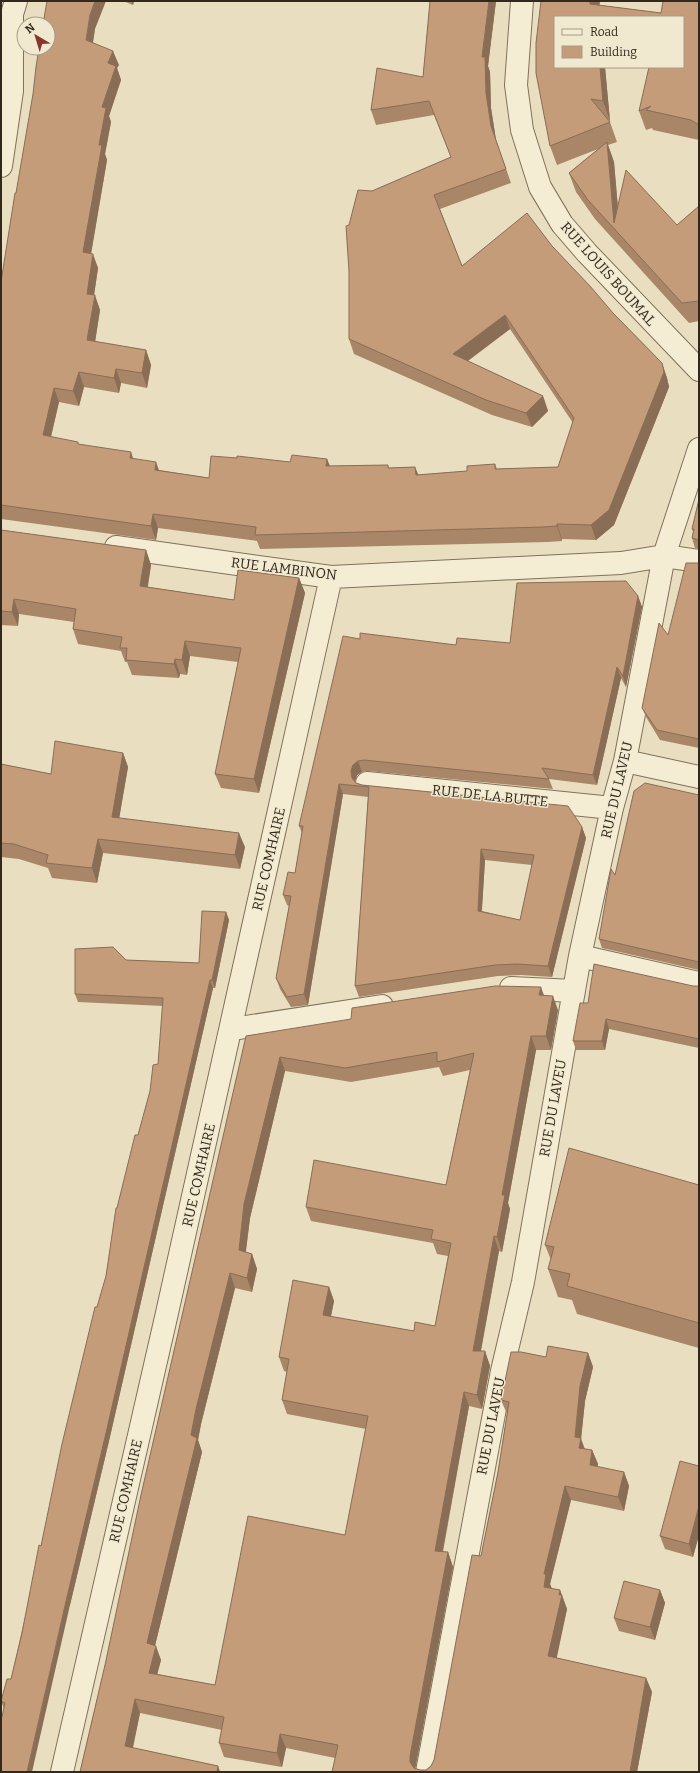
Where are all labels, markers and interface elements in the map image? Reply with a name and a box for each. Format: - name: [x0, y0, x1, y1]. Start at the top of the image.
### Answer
- north arrow: [16, 16, 56, 56]
- legend: [554, 16, 684, 68]
- text: N: [23, 20, 38, 36]
- text: Road: [590, 25, 618, 39]
- text: Building: [590, 45, 637, 59]
- street label: RUE LOUIS BOUMAL: [557, 219, 659, 330]
- street label: RUE LAMBINON: [230, 554, 338, 584]
- street label: RUE DU LAVEU: [598, 739, 637, 840]
- street label: RUE DE LA BUTTE: [431, 781, 549, 811]
- street label: RUE COMHAIRE: [249, 806, 289, 912]
- street label: RUE DU LAVEU: [536, 1057, 570, 1158]
- street label: RUE COMHAIRE: [179, 1122, 219, 1228]
- street label: RUE DU LAVEU: [473, 1375, 509, 1476]
- street label: RUE COMHAIRE: [106, 1438, 146, 1544]

